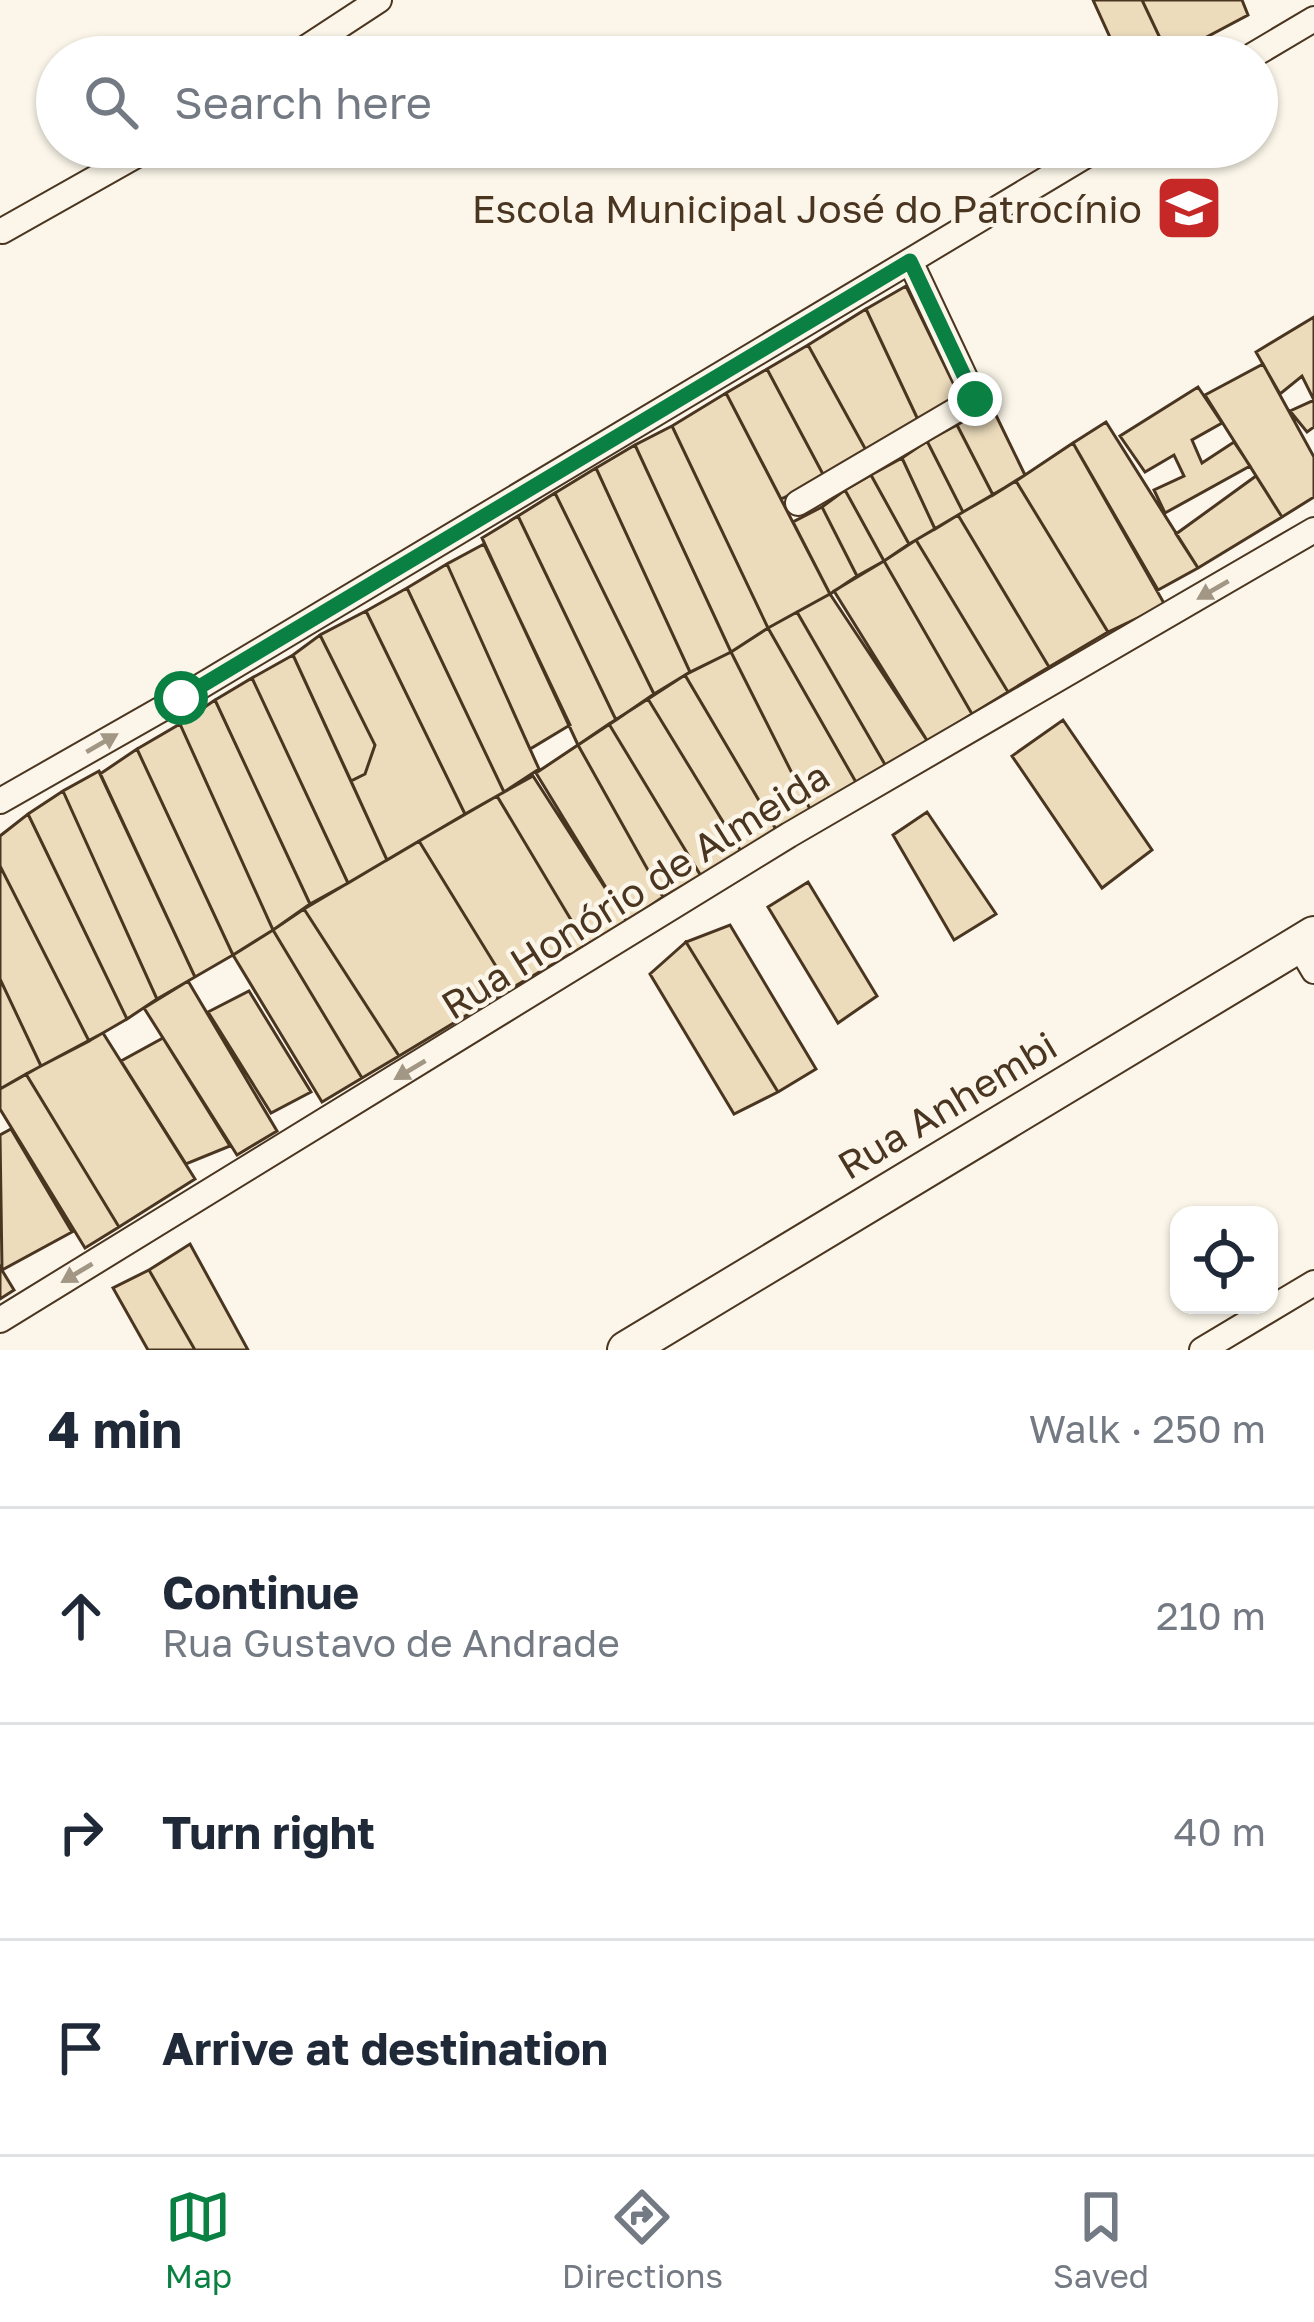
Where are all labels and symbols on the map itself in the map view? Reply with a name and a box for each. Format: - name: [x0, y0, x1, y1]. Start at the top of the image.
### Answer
- school or university icon: Escola Municipal José do Patrocínio: [1154, 173, 1224, 243]
- place label: Escola Municipal José do Patrocínio: [472, 185, 1142, 232]
- route end: [948, 372, 1002, 426]
- one-way arrow: [1197, 578, 1230, 599]
- route start: [154, 671, 208, 725]
- one-way arrow: [85, 733, 118, 754]
- street label: Rua Honório de Almeida: [433, 751, 837, 1029]
- street label: Rua Anhembi: [829, 1021, 1065, 1189]
- one-way arrow: [393, 1059, 427, 1080]
- one-way arrow: [60, 1262, 94, 1283]

